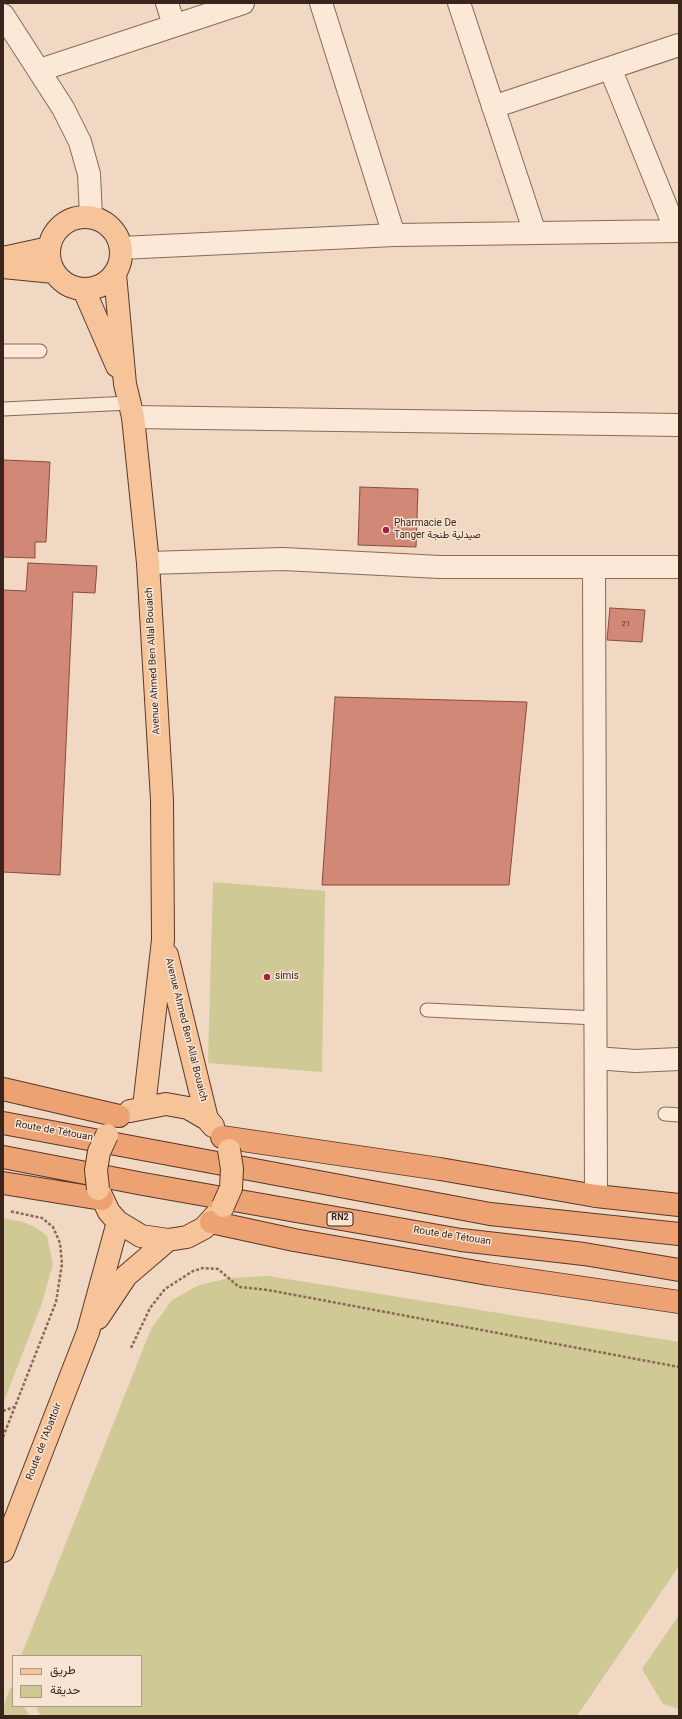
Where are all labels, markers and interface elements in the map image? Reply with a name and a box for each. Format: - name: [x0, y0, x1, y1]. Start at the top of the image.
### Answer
- place label: Pharmacie De Tanger صيدلية طنجة: [394, 518, 481, 542]
- marker: Pharmacie De Tanger صيدلية طنجة: [381, 525, 391, 535]
- street label: Avenue Ahmed Ben Allal Bouaich: [144, 587, 164, 735]
- house number: 21: [622, 620, 630, 630]
- street label: Avenue Ahmed Ben Allal Bouaich: [161, 957, 209, 1103]
- place label: simis: [275, 971, 299, 983]
- marker: simis: [262, 972, 272, 982]
- street label: Route de Tétouan: [14, 1119, 94, 1145]
- road number: RN2: [327, 1212, 353, 1226]
- street label: Route de Tétouan: [412, 1225, 492, 1249]
- street label: Route de l’Abattoir: [25, 1402, 65, 1482]
- legend: [12, 1655, 142, 1707]
- text: طريق: [50, 1662, 75, 1680]
- text: حديقة: [50, 1682, 80, 1700]

